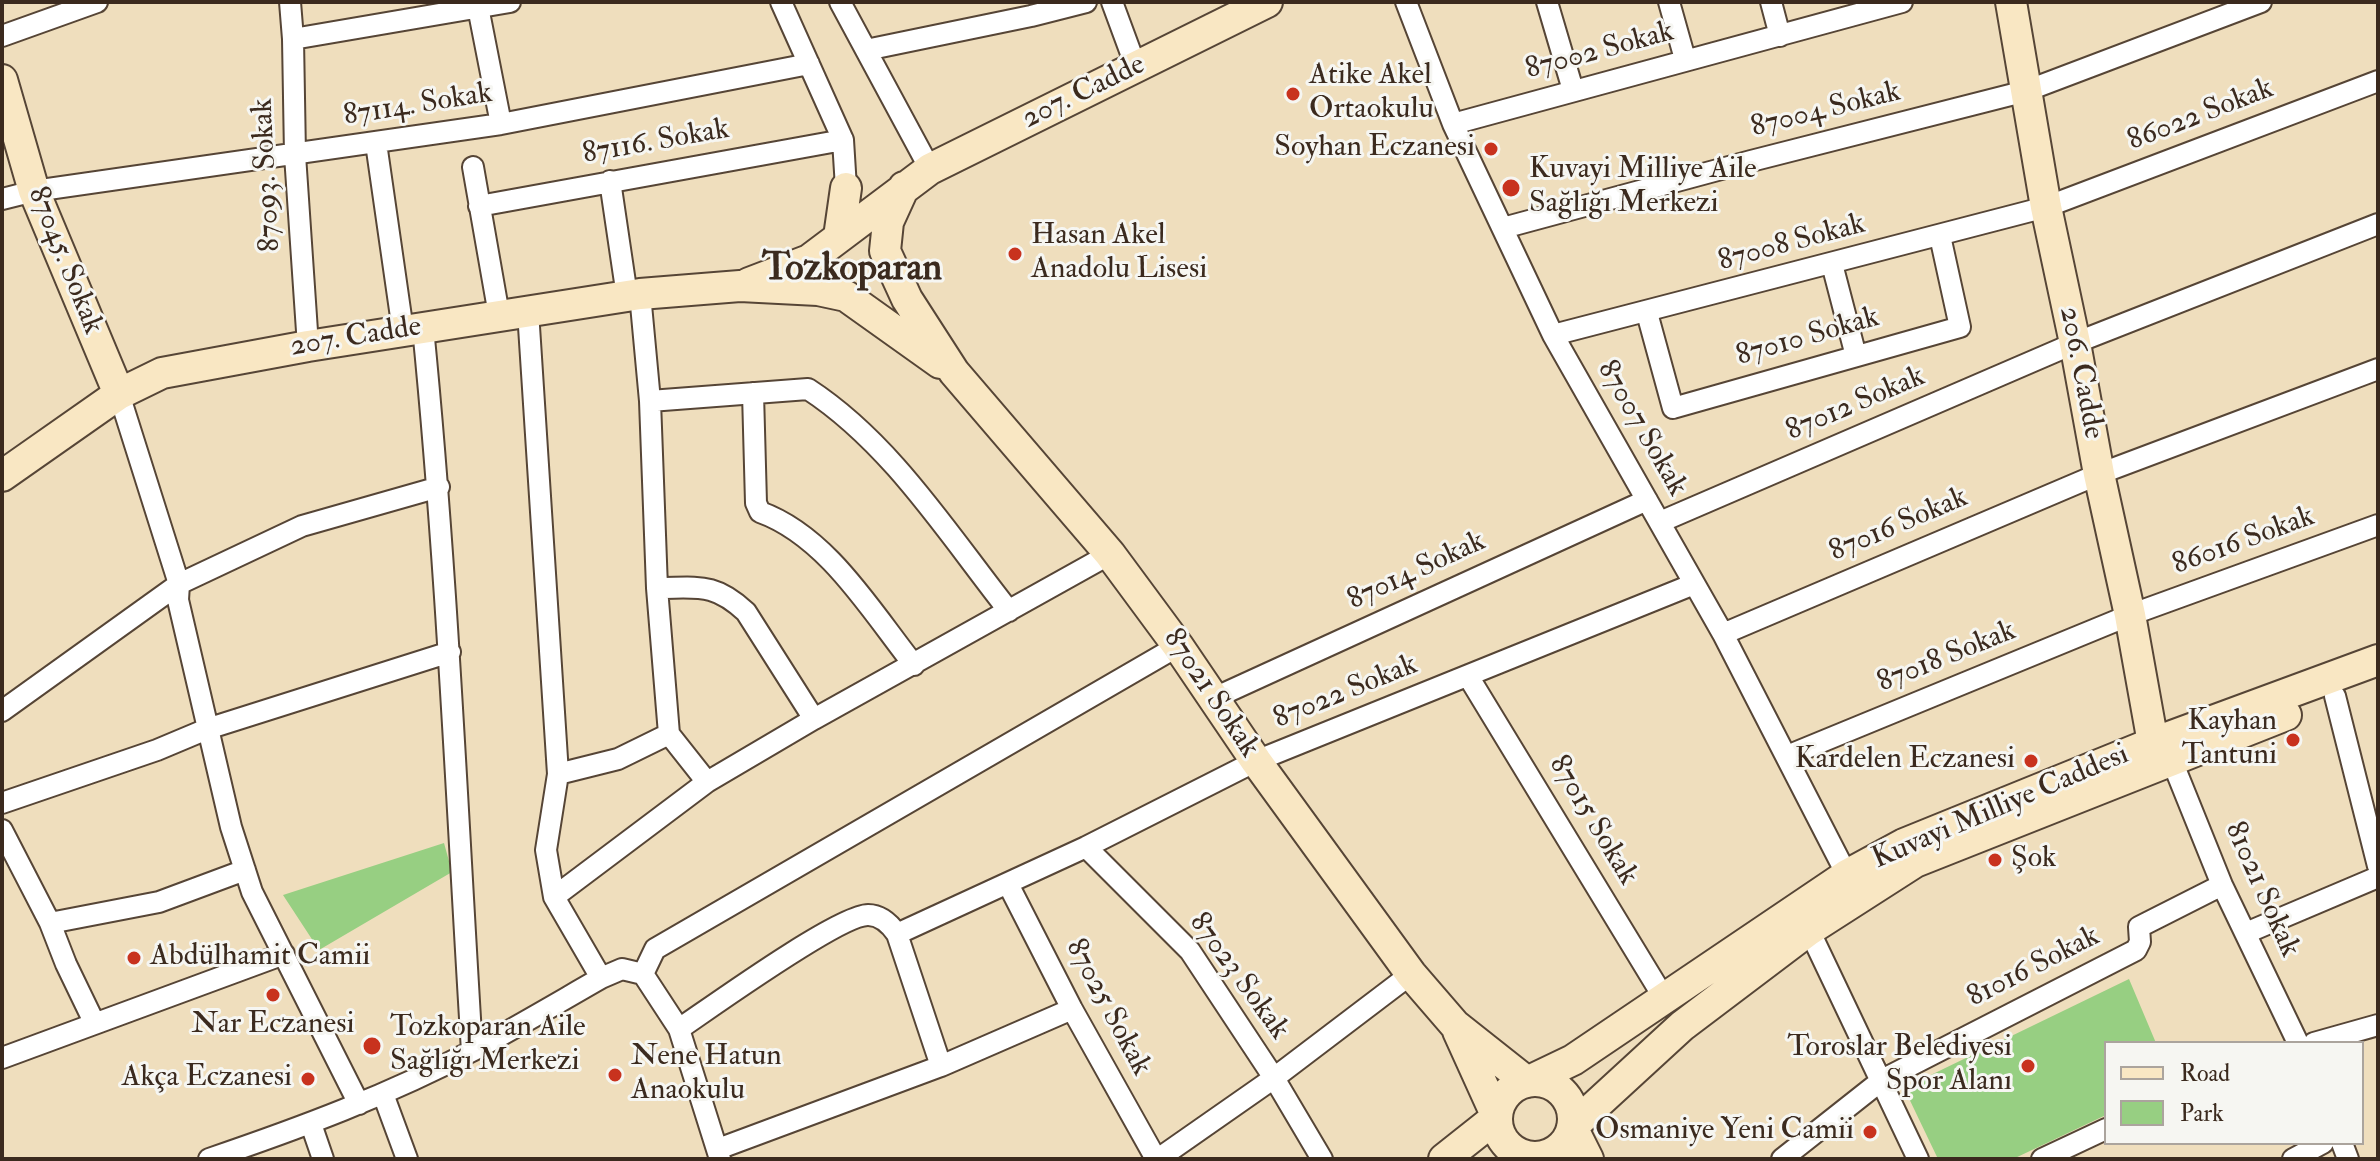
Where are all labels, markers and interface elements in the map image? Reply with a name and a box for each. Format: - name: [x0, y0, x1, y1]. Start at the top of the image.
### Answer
- street label: 87002 Sokak: [1522, 15, 1678, 89]
- street label: 207. Cadde: [1017, 48, 1151, 138]
- place label: Atike Akel Ortaokulu: [1309, 59, 1434, 130]
- street label: 86022 Sokak: [2123, 72, 2279, 160]
- street label: 87004 Sokak: [1748, 75, 1904, 147]
- street label: 87114. Sokak: [341, 76, 495, 136]
- marker: Atike Akel Ortaokulu: [1284, 85, 1302, 103]
- street label: 87093. Sokak: [246, 97, 290, 253]
- street label: 87116. Sokak: [580, 112, 732, 174]
- place label: Soyhan Eczanesi: [1274, 131, 1475, 167]
- marker: Soyhan Eczanesi: [1482, 140, 1500, 158]
- place label: Kuvayi Milliye Aile Sağlığı Merkezi: [1529, 153, 1757, 224]
- marker: Kuvayi Milliye Aile Sağlığı Merkezi: [1500, 177, 1522, 199]
- street label: 87045. Sokak: [18, 182, 110, 340]
- street label: 87008 Sokak: [1715, 207, 1869, 281]
- place label: Hasan Akel Anadolu Lisesi: [1031, 219, 1207, 290]
- marker: Hasan Akel Anadolu Lisesi: [1006, 245, 1024, 263]
- district label: Tozkoparan: [762, 248, 942, 294]
- street label: 87010 Sokak: [1732, 300, 1884, 376]
- street label: 206. Cadde: [2050, 304, 2110, 442]
- street label: 207. Cadde: [288, 310, 424, 366]
- street label: 87007 Sokak: [1588, 355, 1694, 503]
- street label: 87012 Sokak: [1781, 360, 1931, 450]
- street label: 87016 Sokak: [1824, 481, 1974, 571]
- street label: 86016 Sokak: [2168, 500, 2320, 584]
- street label: 87014 Sokak: [1342, 524, 1492, 620]
- street label: 87018 Sokak: [1873, 614, 2021, 702]
- street label: 87021 Sokak: [1154, 623, 1266, 765]
- street label: 87022 Sokak: [1269, 648, 1423, 738]
- place label: Kayhan Tantuni: [2182, 705, 2277, 776]
- marker: Kayhan Tantuni: [2284, 731, 2302, 749]
- street label: Kuvayi Milliye Caddesi: [1867, 738, 2135, 878]
- place label: Kardelen Eczanesi: [1795, 743, 2015, 779]
- street label: 87015 Sokak: [1539, 750, 1645, 892]
- marker: Kardelen Eczanesi: [2022, 752, 2040, 770]
- street label: 81021 Sokak: [2215, 817, 2307, 963]
- place label: Şok: [2011, 842, 2056, 878]
- marker: Şok: [1986, 851, 2004, 869]
- street label: 87023 Sokak: [1180, 907, 1296, 1047]
- street label: 81016 Sokak: [1962, 919, 2106, 1017]
- street label: 87025 Sokak: [1056, 934, 1158, 1082]
- place label: Abdülhamit Camii: [150, 940, 370, 976]
- marker: Abdülhamit Camii: [125, 949, 143, 967]
- marker: Nar Eczanesi: [264, 986, 282, 1004]
- place label: Nar Eczanesi: [192, 1008, 354, 1044]
- place label: Tozkoparan Aile Sağlığı Merkezi: [390, 1011, 586, 1082]
- place label: Toroslar Belediyesi Spor Alanı: [1787, 1031, 2012, 1102]
- marker: Tozkoparan Aile Sağlığı Merkezi: [361, 1035, 383, 1057]
- place label: Nene Hatun Anaokulu: [631, 1040, 782, 1110]
- legend: [2104, 1041, 2364, 1145]
- marker: Toroslar Belediyesi Spor Alanı: [2019, 1057, 2037, 1075]
- text: Road: [2180, 1058, 2230, 1089]
- place label: Akça Eczanesi: [122, 1061, 292, 1097]
- marker: Nene Hatun Anaokulu: [606, 1066, 624, 1084]
- marker: Akça Eczanesi: [299, 1070, 317, 1088]
- text: Park: [2180, 1098, 2224, 1129]
- place label: Osmaniye Yeni Camii: [1595, 1114, 1854, 1150]
- marker: Osmaniye Yeni Camii: [1861, 1123, 1879, 1141]

